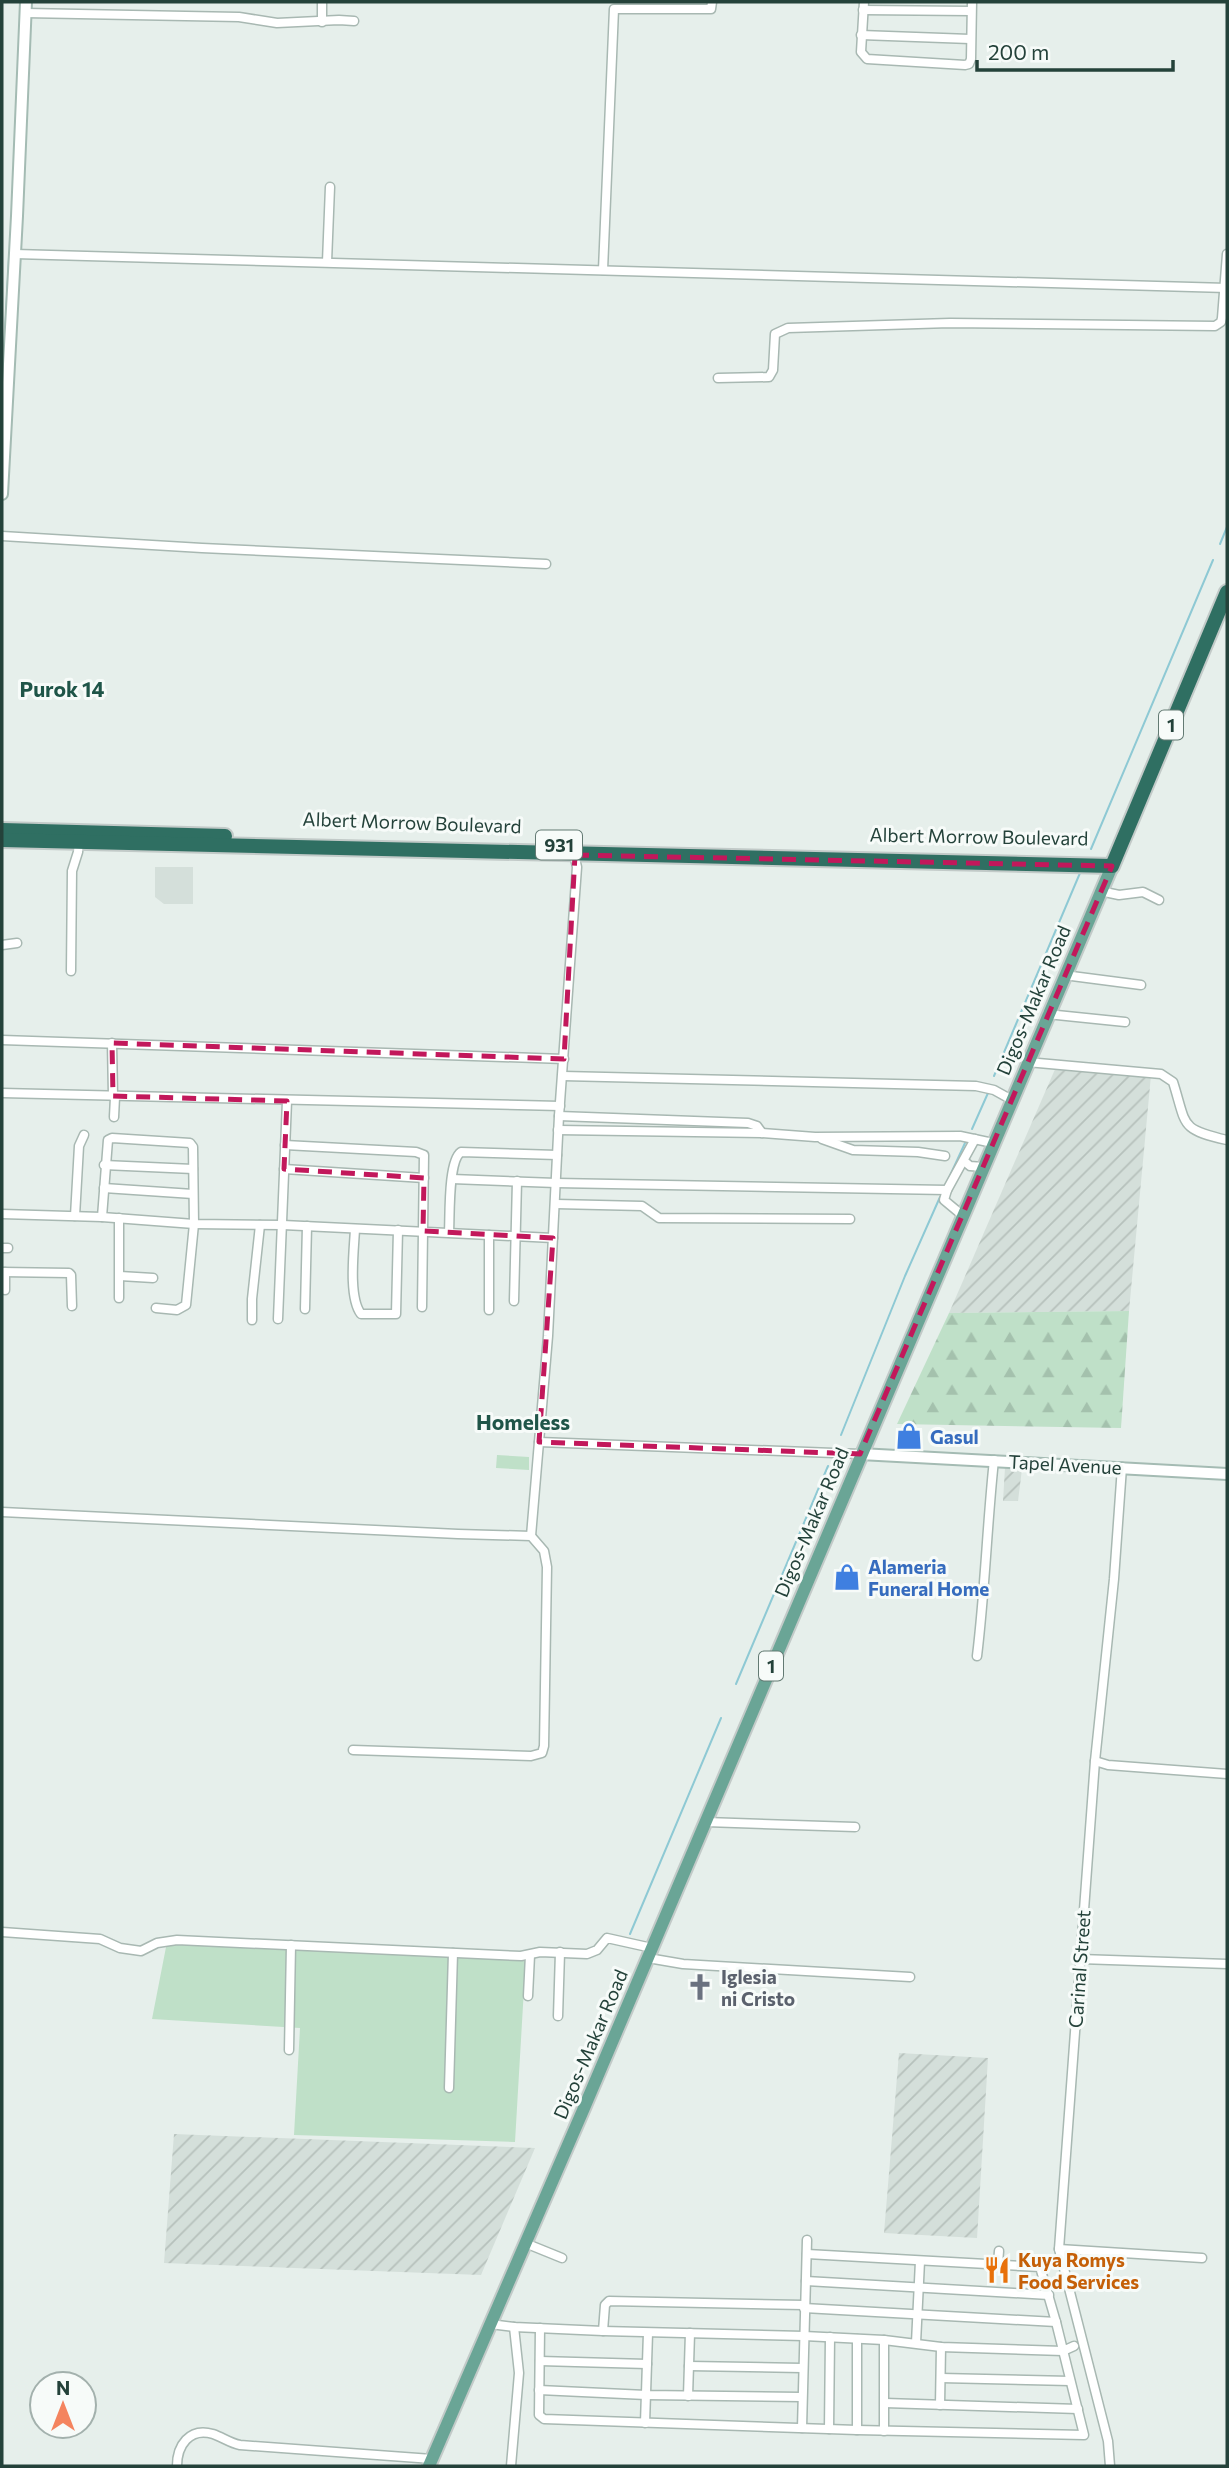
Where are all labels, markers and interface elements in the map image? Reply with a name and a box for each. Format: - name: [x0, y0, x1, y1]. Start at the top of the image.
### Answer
- scale bar: [977, 28, 1173, 72]
- text: 200 m: [988, 39, 1049, 64]
- district label: Purok 14: [20, 676, 105, 701]
- road number: 1: [1159, 710, 1183, 740]
- street label: Albert Morrow Boulevard: [302, 807, 522, 837]
- street label: Albert Morrow Boulevard: [869, 823, 1089, 849]
- road number: 931: [536, 830, 582, 860]
- street label: Digos-Makar Road: [991, 922, 1075, 1078]
- district label: Homeless: [476, 1409, 570, 1434]
- shop icon: Gasul: [894, 1421, 924, 1451]
- place label: Gasul: [930, 1425, 979, 1448]
- street label: Digos-Makar Road: [769, 1444, 853, 1600]
- street label: Tapel Avenue: [1008, 1450, 1122, 1478]
- place label: Alameria Funeral Home: [868, 1555, 989, 1600]
- shop icon: Alameria Funeral Home: [832, 1562, 862, 1592]
- road number: 1: [759, 1652, 783, 1680]
- street label: Carinal Street: [1063, 1909, 1095, 2029]
- place label: Iglesia ni Cristo: [721, 1965, 795, 2010]
- street label: Digos-Makar Road: [548, 1966, 632, 2122]
- church icon: Iglesia ni Cristo: [685, 1972, 715, 2002]
- place label: Kuya Romys Food Services: [1018, 2248, 1139, 2293]
- restaurant icon: Kuya Romys Food Services: [982, 2255, 1012, 2285]
- north arrow: [28, 2370, 98, 2440]
- text: N: [56, 2376, 70, 2399]

